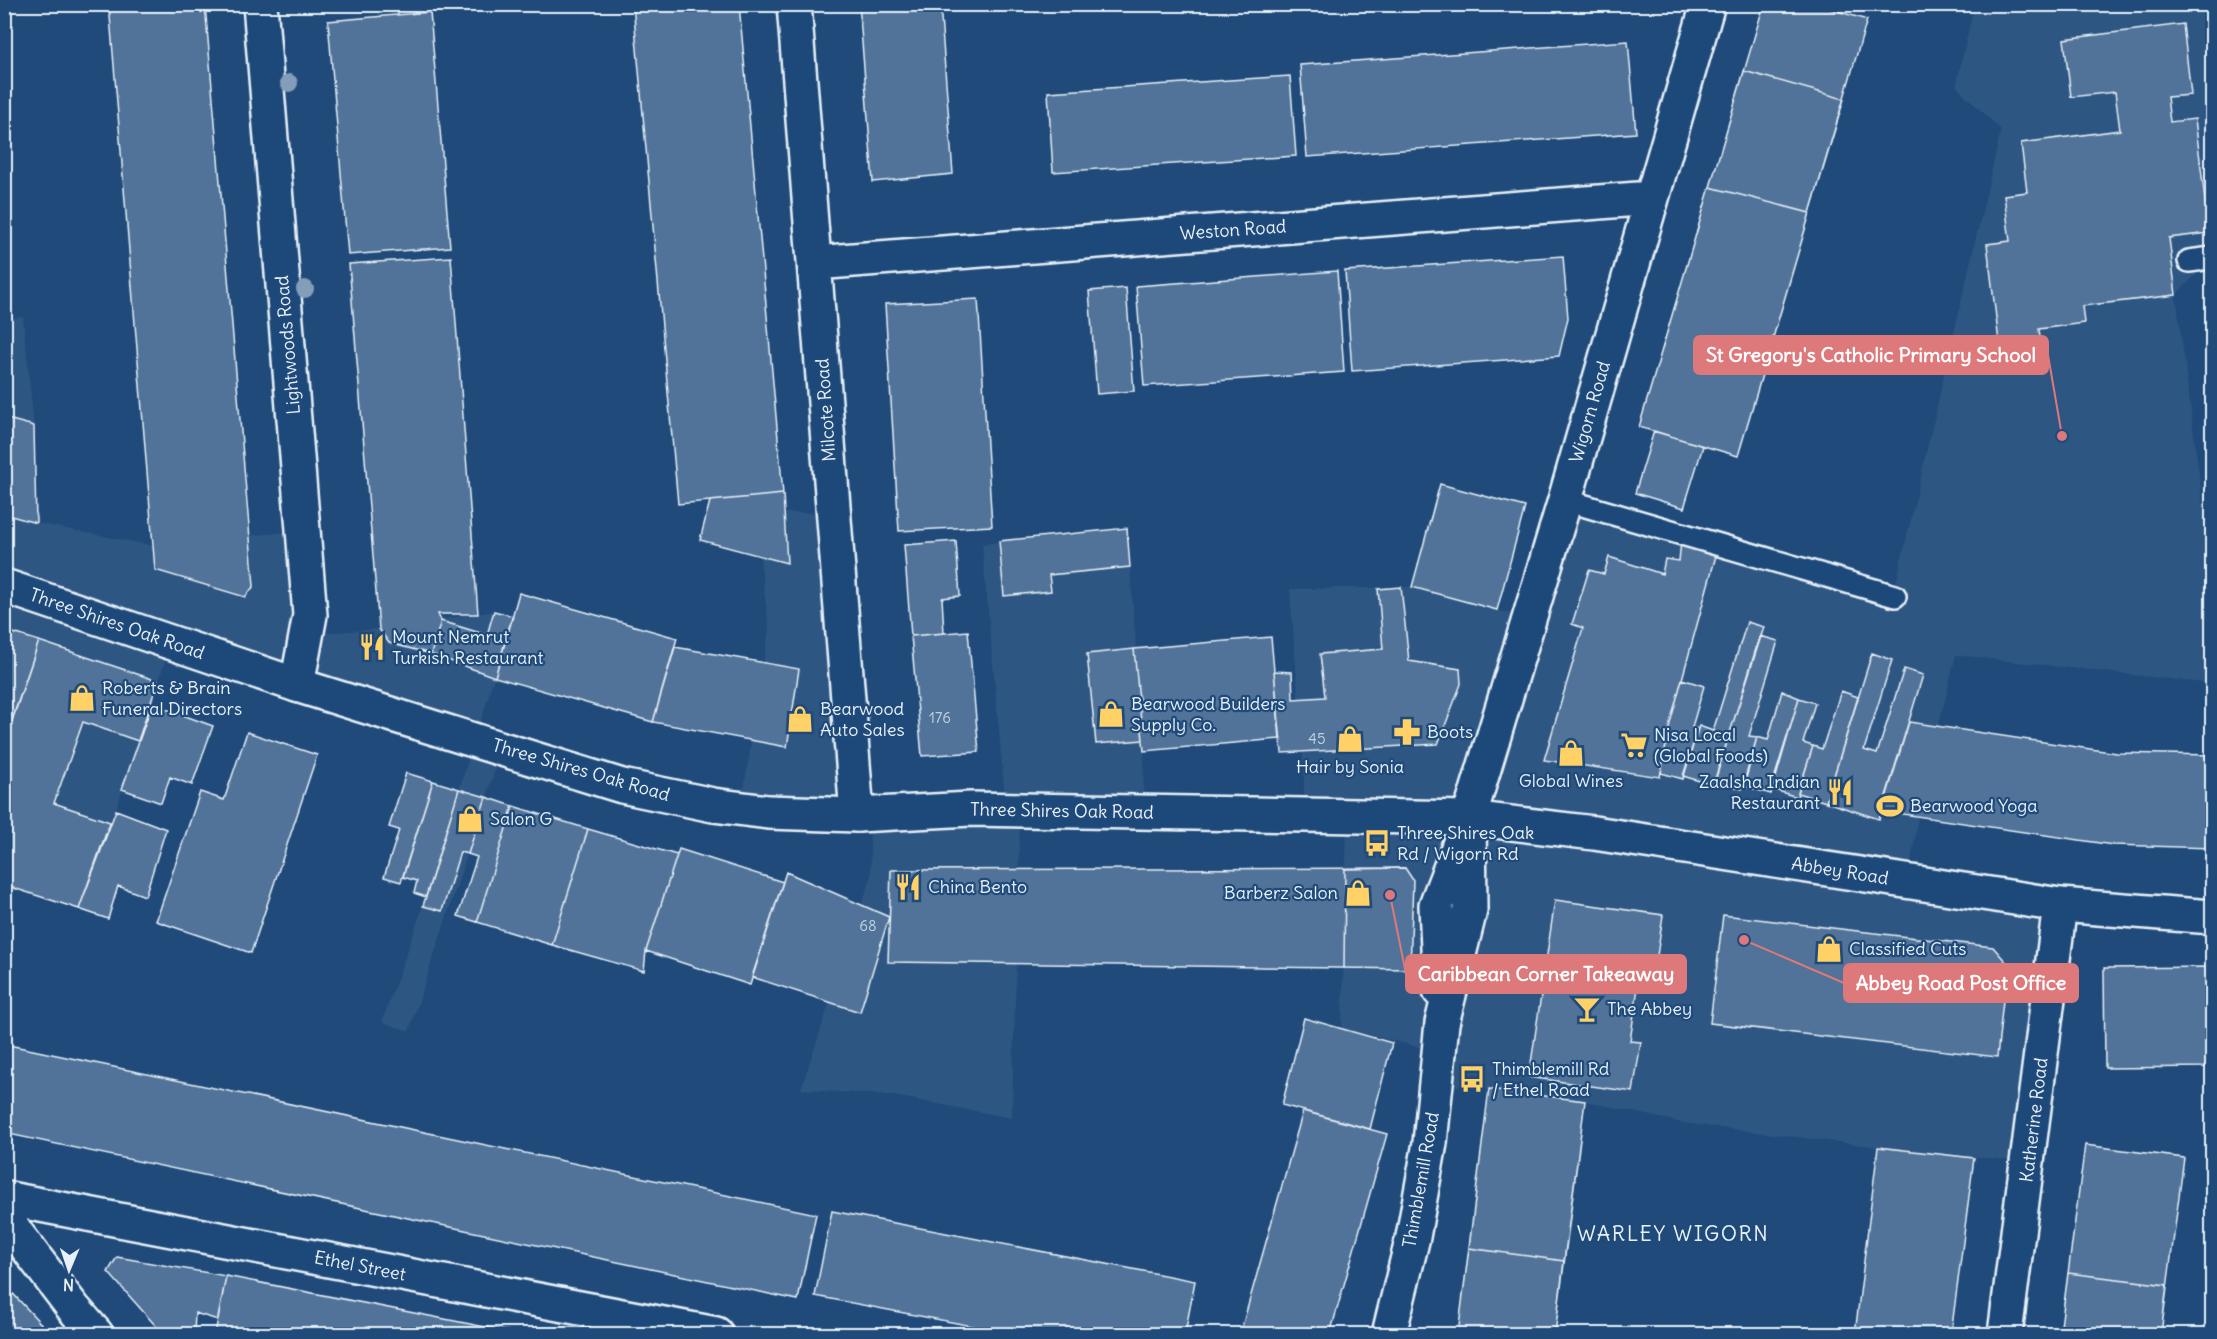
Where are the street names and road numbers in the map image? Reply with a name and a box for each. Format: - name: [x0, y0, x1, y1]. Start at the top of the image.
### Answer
- street label: Weston Road: [1179, 214, 1287, 245]
- street label: Lightwoods Road: [270, 274, 305, 416]
- street label: Milcote Road: [810, 357, 841, 463]
- street label: Wigorn Road: [1564, 358, 1615, 465]
- street label: Three Shires Oak Road: [27, 583, 208, 664]
- street label: Three Shires Oak Road: [490, 733, 673, 806]
- street label: Three Shires Oak Road: [970, 797, 1154, 824]
- street label: Abbey Road: [1790, 851, 1891, 890]
- street label: Katherine Road: [2014, 1056, 2053, 1184]
- street label: Thimblemill Road: [1397, 1110, 1444, 1250]
- street label: Ethel Street: [312, 1245, 408, 1286]

